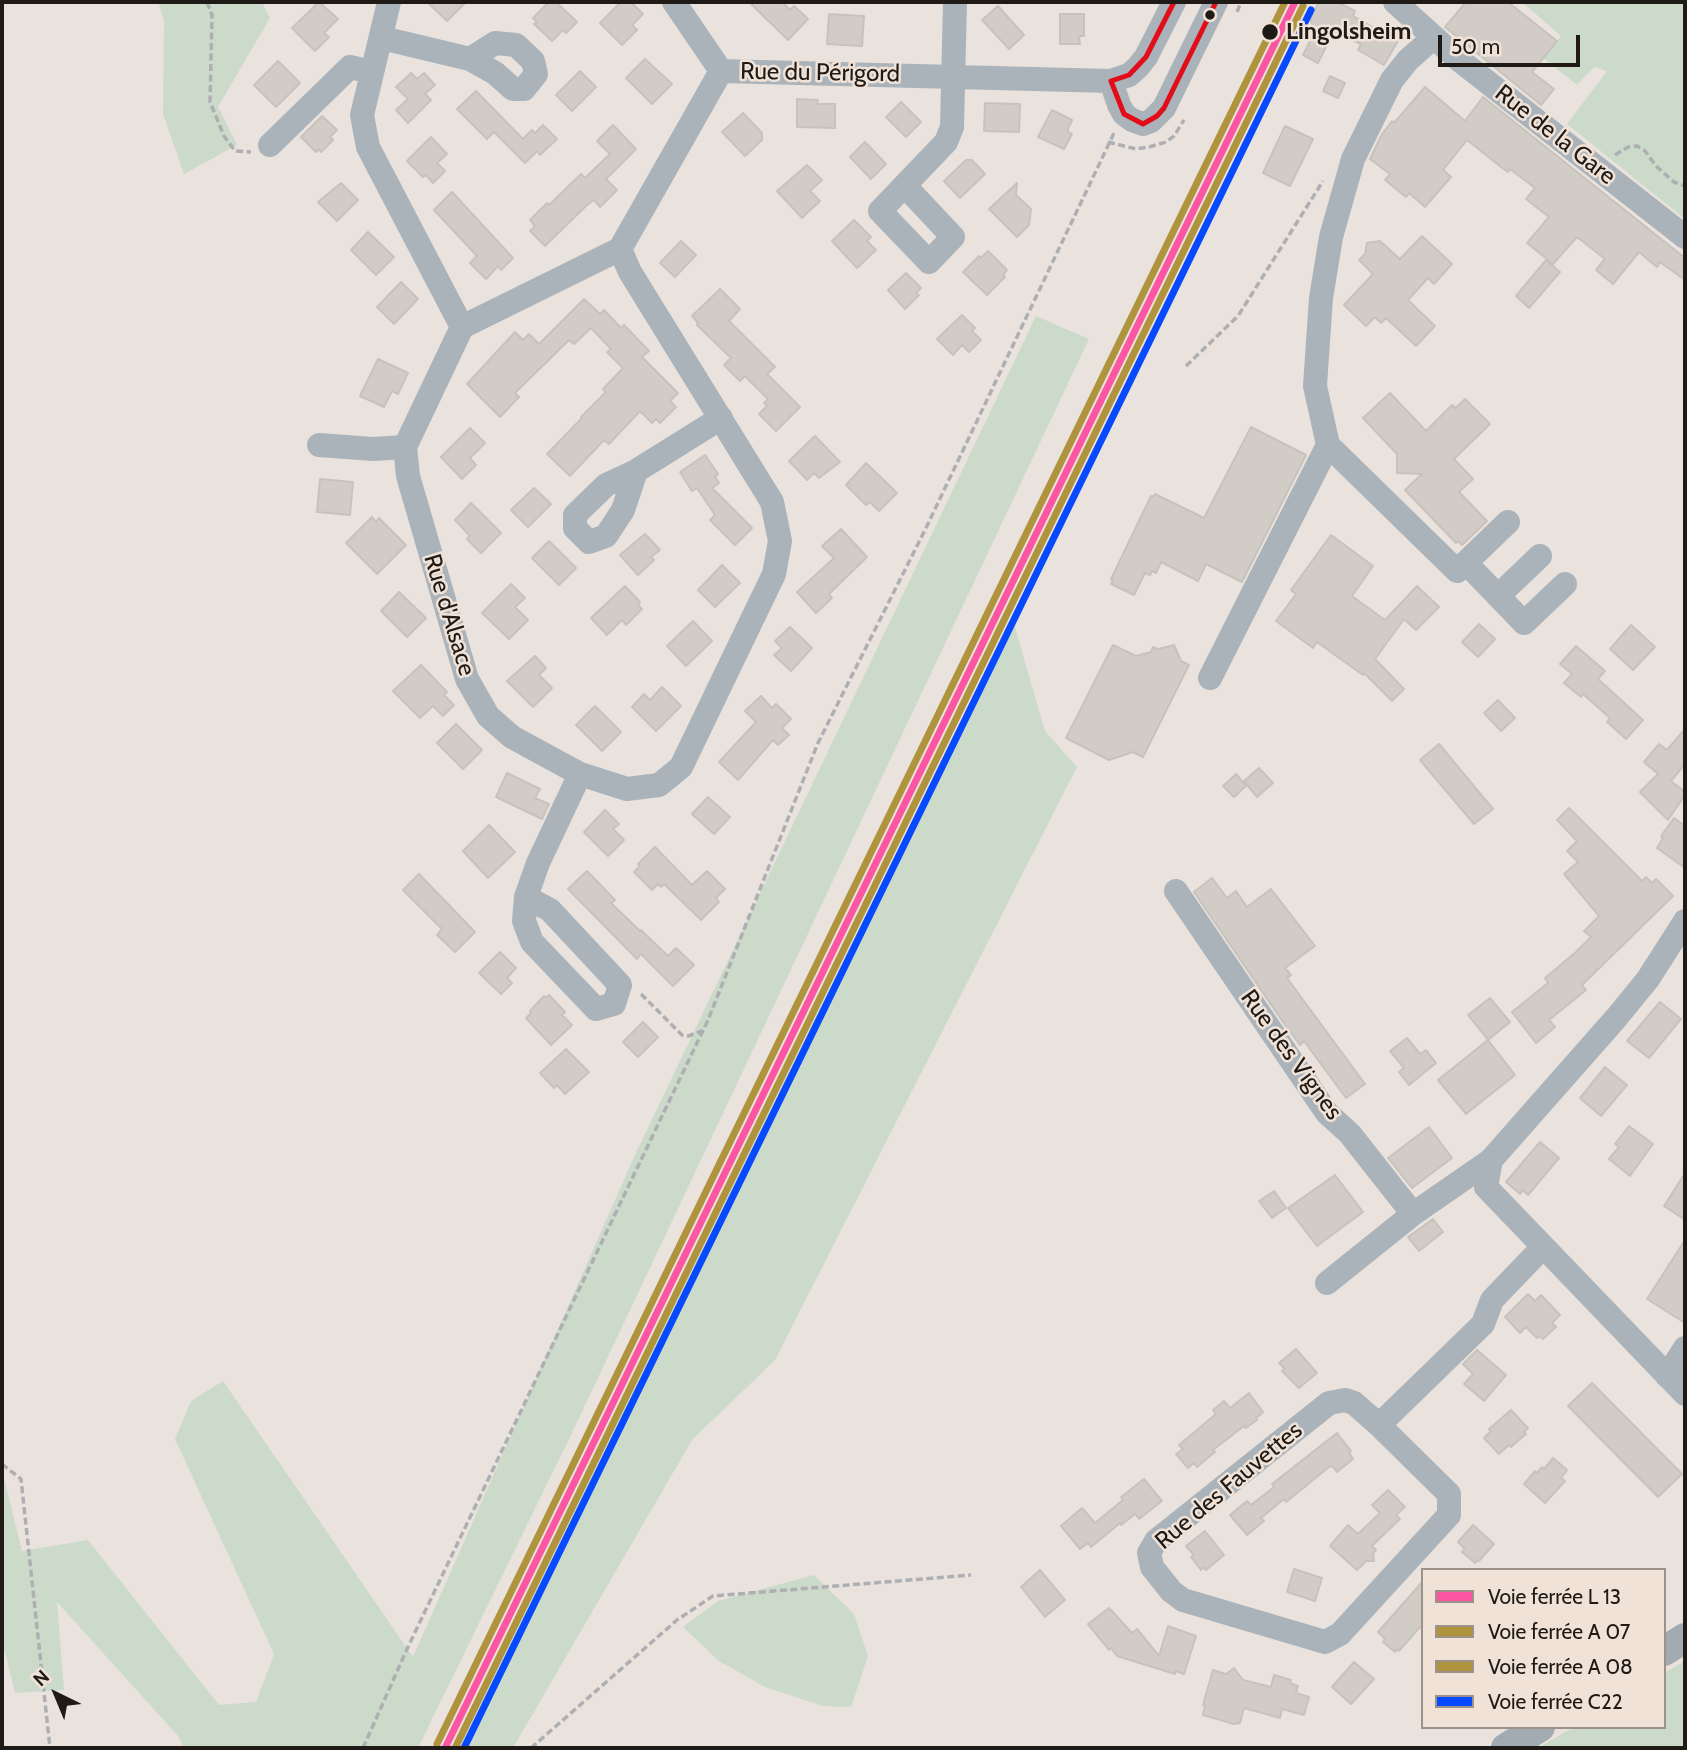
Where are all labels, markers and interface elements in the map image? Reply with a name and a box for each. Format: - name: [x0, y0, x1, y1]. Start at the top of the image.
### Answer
- unlabelled marker: [1203, 8, 1217, 22]
- place label: Lingolsheim: [1286, 18, 1411, 46]
- scale bar: [1442, 21, 1584, 65]
- marker: Lingolsheim: [1260, 22, 1280, 42]
- text: 50 m: [1451, 34, 1500, 59]
- street label: Rue du Périgord: [740, 57, 900, 89]
- street label: Rue de la Gare: [1489, 79, 1621, 191]
- street label: Rue d'Alsace: [417, 551, 481, 679]
- street label: Rue des Vignes: [1234, 984, 1348, 1126]
- street label: Rue des Fauvettes: [1150, 1416, 1308, 1556]
- legend: [1421, 1568, 1666, 1729]
- text: Voie ferrée L 13: [1488, 1584, 1621, 1609]
- text: Voie ferrée A 07: [1488, 1619, 1630, 1644]
- text: Voie ferrée A 08: [1488, 1654, 1633, 1679]
- north arrow: [21, 1659, 91, 1729]
- text: N: [29, 1665, 54, 1691]
- text: Voie ferrée C22: [1488, 1689, 1623, 1714]

